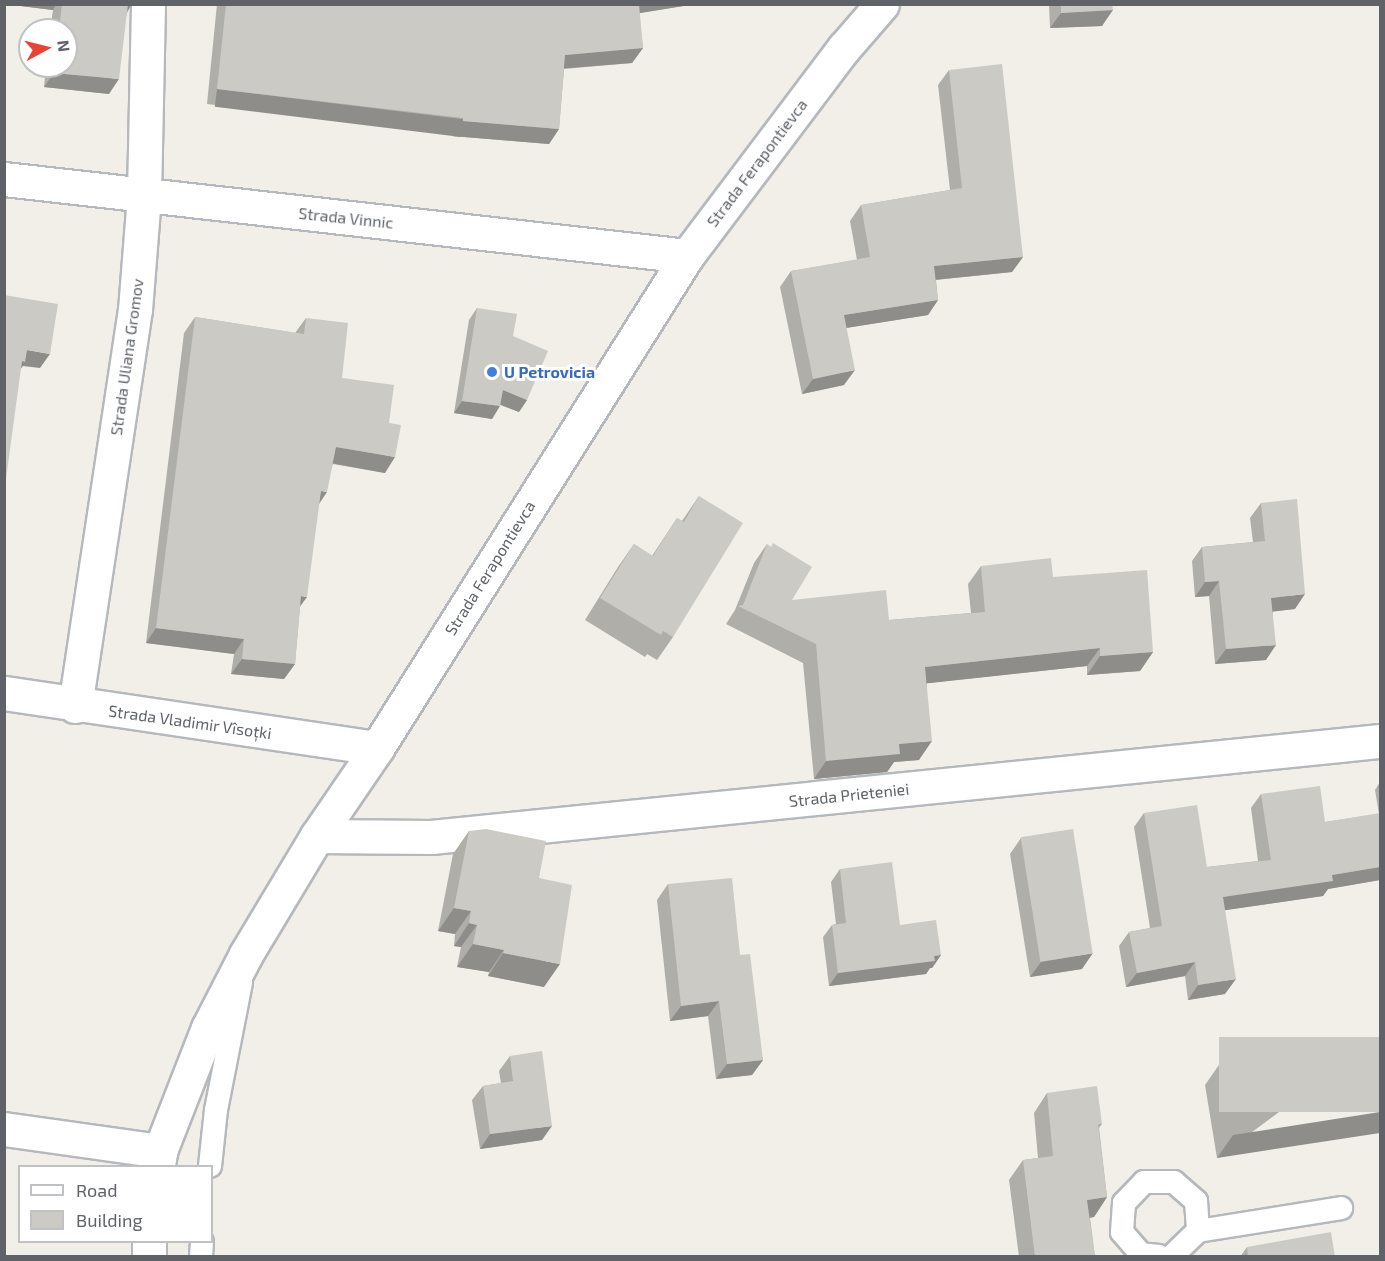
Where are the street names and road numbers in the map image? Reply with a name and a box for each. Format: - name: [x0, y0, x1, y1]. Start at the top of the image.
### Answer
- street label: Strada Ferapontievca: [703, 95, 811, 231]
- street label: Strada Vinnic: [297, 203, 395, 233]
- street label: Strada Uliana Gromov: [106, 277, 148, 437]
- street label: Strada Ferapontievca: [441, 497, 539, 639]
- street label: Strada Vladimir Vîsoțki: [107, 701, 273, 743]
- street label: Strada Prieteniei: [788, 779, 910, 811]

